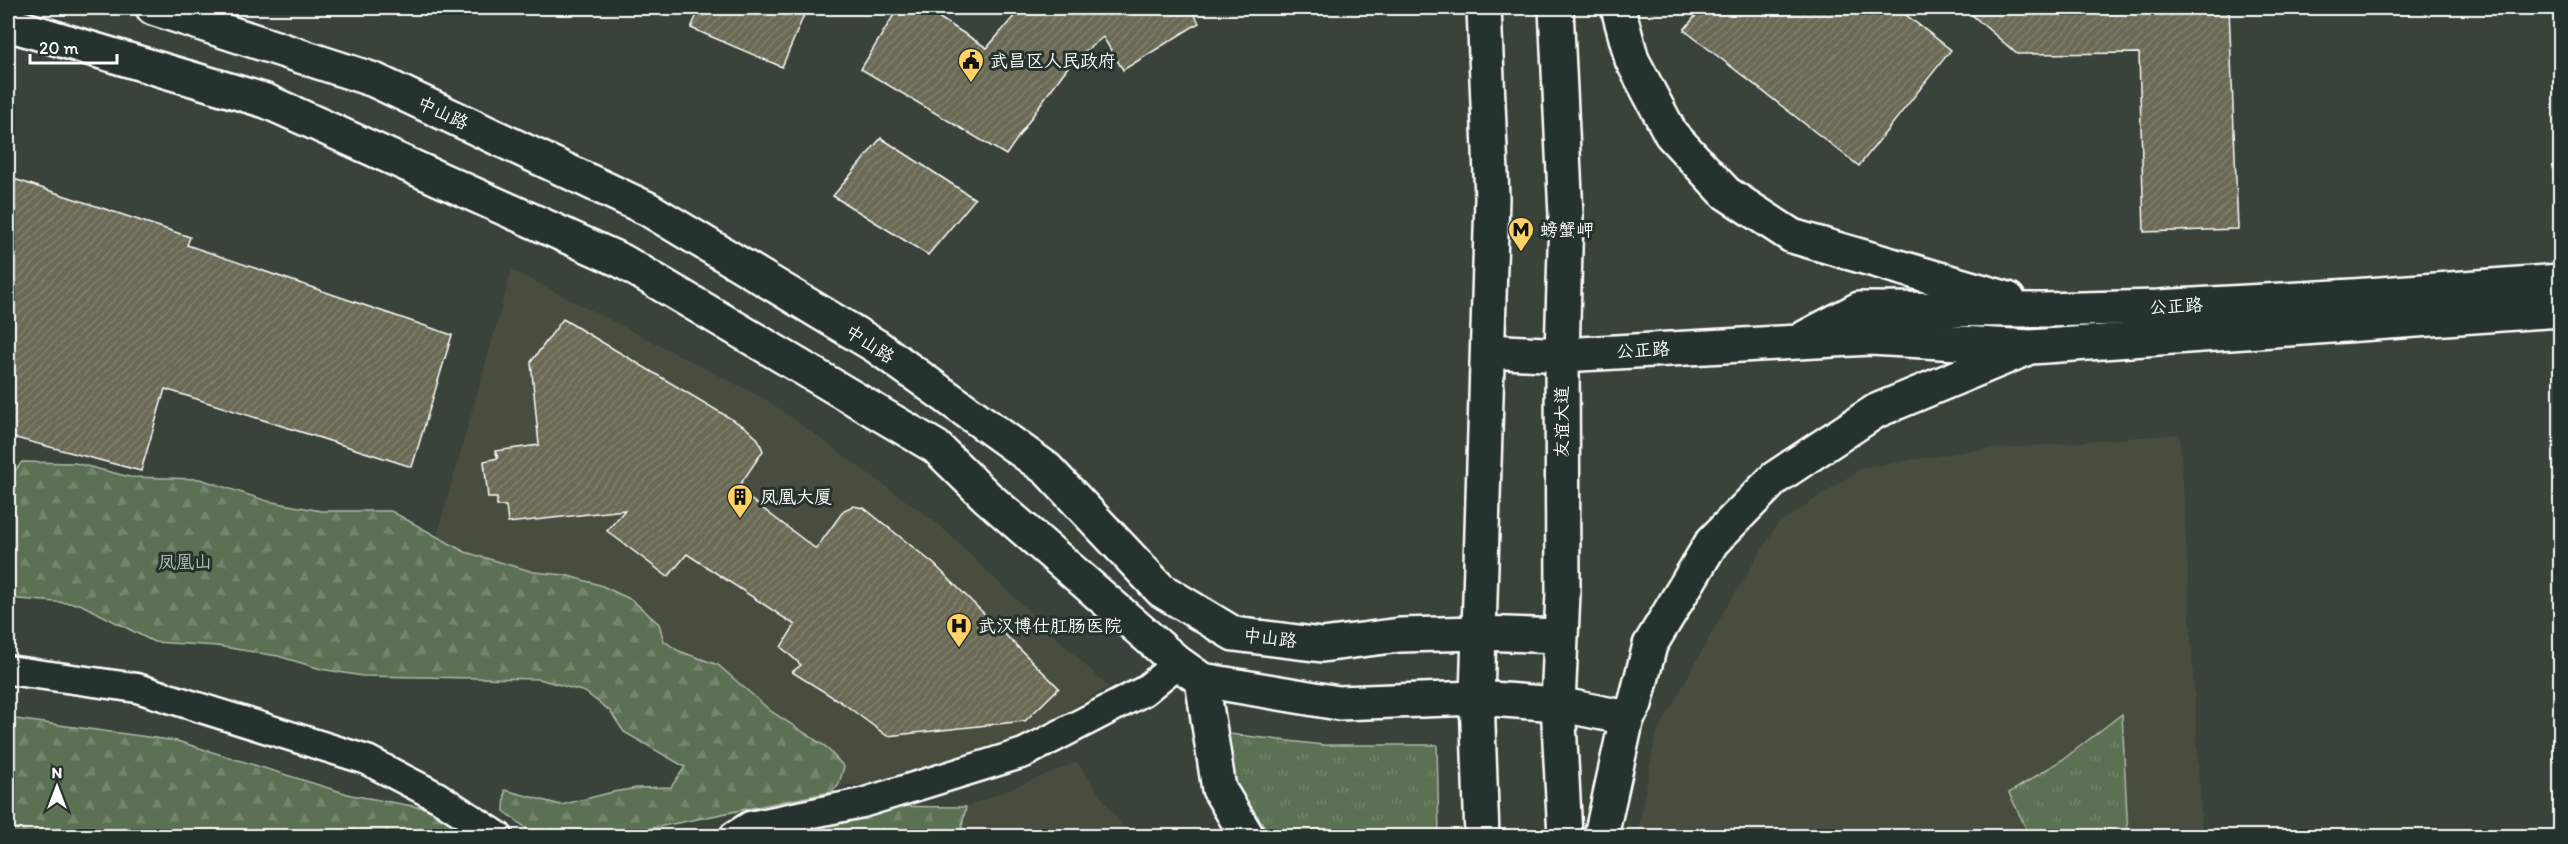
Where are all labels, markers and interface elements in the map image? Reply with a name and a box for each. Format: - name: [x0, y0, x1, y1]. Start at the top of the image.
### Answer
- scale bar: [30, 27, 117, 65]
- text: 20 m: [39, 37, 79, 59]
- public building icon: 武昌区人民政府: [956, 46, 986, 84]
- place label: 武昌区人民政府: [990, 50, 1116, 72]
- street label: 中山路: [414, 92, 472, 134]
- metro station icon: 螃蟹岬: [1506, 215, 1536, 253]
- place label: 螃蟹岬: [1540, 219, 1594, 241]
- street label: 公正路: [2148, 294, 2204, 318]
- street label: 中山路: [841, 320, 899, 368]
- street label: 公正路: [1615, 338, 1671, 362]
- street label: 友谊大道: [1551, 386, 1573, 458]
- building icon: 凤凰大厦: [725, 482, 755, 520]
- place label: 凤凰大厦: [760, 486, 832, 508]
- park label: 凤凰山: [158, 551, 212, 573]
- hospital icon: 武汉博仕肛肠医院: [944, 611, 974, 649]
- place label: 武汉博仕肛肠医院: [978, 615, 1122, 637]
- street label: 中山路: [1242, 624, 1298, 652]
- north arrow: [27, 757, 87, 817]
- text: N: [52, 763, 62, 782]

